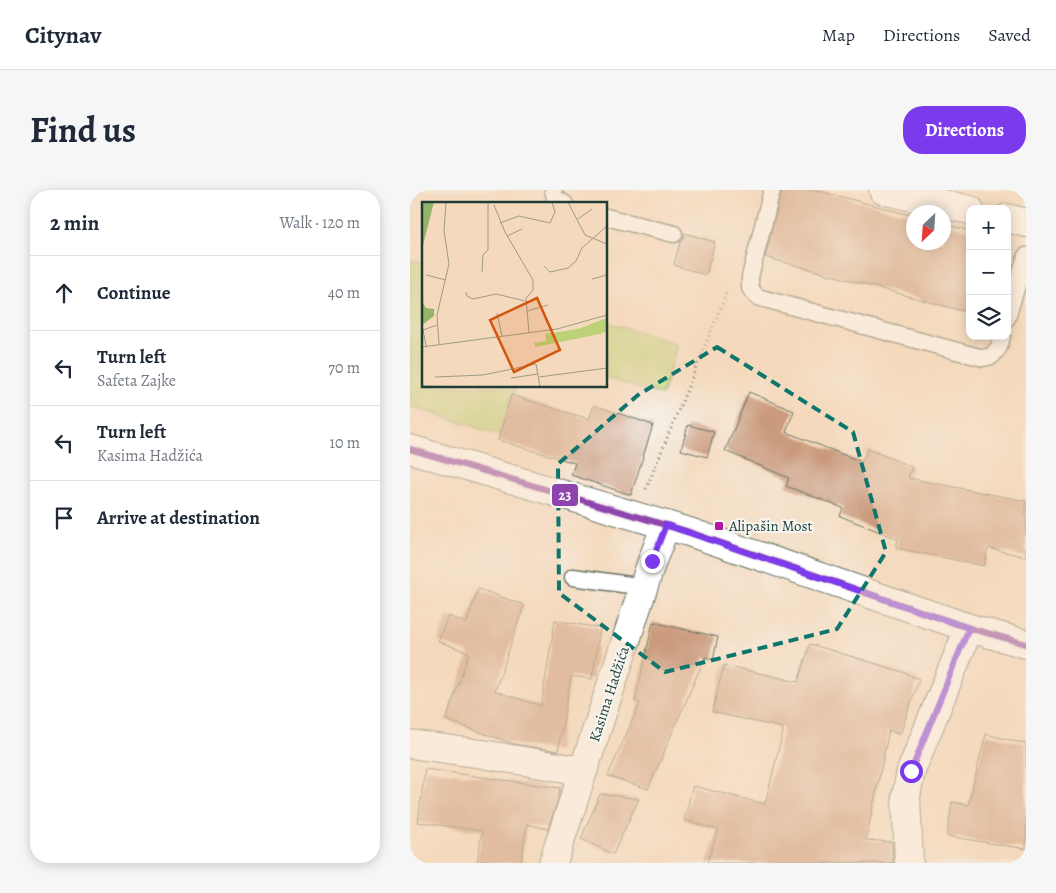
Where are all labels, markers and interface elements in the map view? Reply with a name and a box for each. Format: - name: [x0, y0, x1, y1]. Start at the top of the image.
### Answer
- text: Citynav: [25, 19, 101, 51]
- text: Map: [822, 23, 855, 47]
- text: Directions: [883, 23, 960, 47]
- text: Saved: [988, 23, 1031, 47]
- text: Find us: [30, 106, 136, 154]
- button: Directions: [903, 106, 1026, 154]
- inset map: [422, 202, 608, 388]
- north arrow: [906, 205, 951, 250]
- map controls: [966, 205, 1011, 340]
- button: +: [966, 205, 1011, 250]
- text: 2 min: [50, 209, 99, 237]
- text: Walk · 120 m: [279, 212, 360, 234]
- button: −: [966, 250, 1011, 295]
- icon: ahead: [50, 279, 78, 307]
- text: Continue: [97, 280, 171, 306]
- text: 40 m: [328, 282, 360, 304]
- button: layers: [966, 295, 1011, 340]
- text: Turn left: [97, 344, 166, 370]
- icon: left: [50, 354, 78, 382]
- text: 70 m: [328, 357, 360, 379]
- text: Safeta Zajke: [97, 370, 176, 392]
- text: Turn left: [97, 419, 166, 445]
- icon: left: [50, 429, 78, 457]
- text: 10 m: [330, 432, 360, 454]
- text: Kasima Hadžića: [97, 445, 203, 467]
- line badge: 23: [551, 483, 579, 507]
- text: 23: [559, 486, 571, 505]
- icon: arrive: [50, 504, 78, 532]
- text: Arrive at destination: [97, 505, 260, 531]
- place label: Alipašin Most: [728, 516, 813, 536]
- marker: Alipašin Most: [713, 520, 725, 532]
- route end: [641, 550, 664, 573]
- street label: Kasima Hadžića: [584, 644, 634, 744]
- route start: [900, 760, 923, 783]

